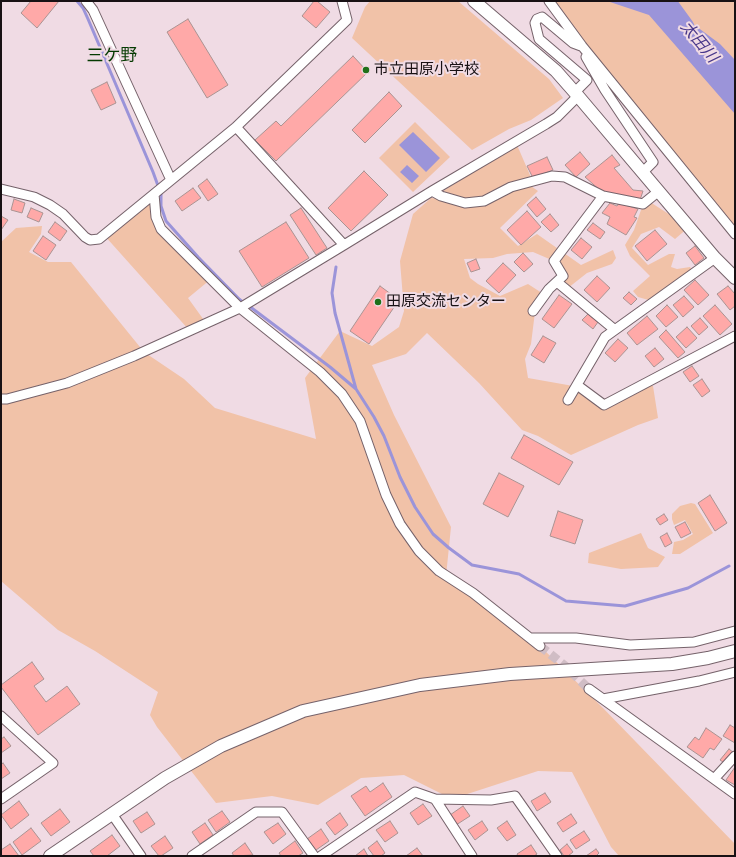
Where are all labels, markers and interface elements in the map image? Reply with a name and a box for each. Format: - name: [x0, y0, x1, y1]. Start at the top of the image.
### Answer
- water label: 太田川: [676, 17, 722, 67]
- district label: 三ケ野: [87, 46, 137, 66]
- place label: 市立田原小学校: [374, 61, 479, 79]
- marker: 市立田原小学校: [361, 65, 371, 75]
- place label: 田原交流センター: [386, 293, 506, 311]
- marker: 田原交流センター: [373, 297, 383, 307]

